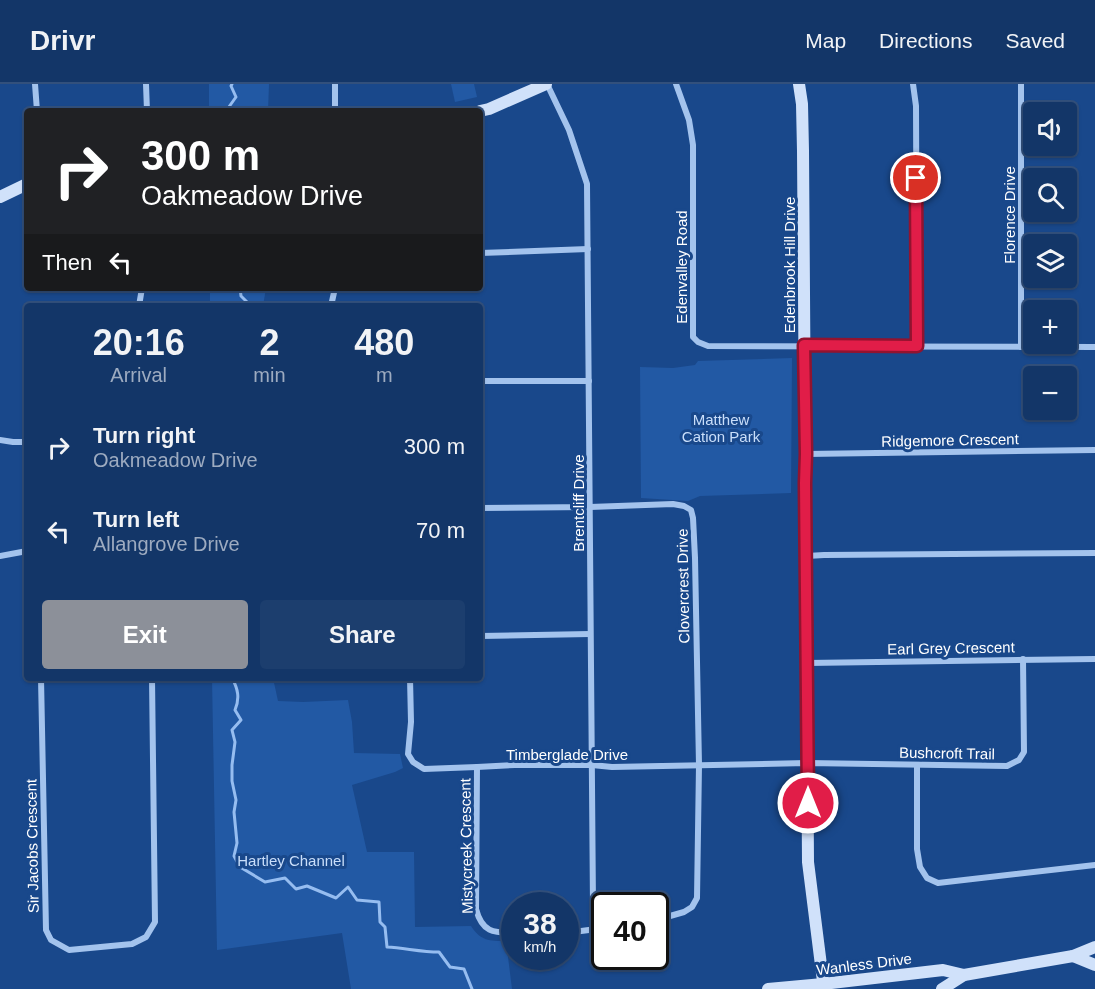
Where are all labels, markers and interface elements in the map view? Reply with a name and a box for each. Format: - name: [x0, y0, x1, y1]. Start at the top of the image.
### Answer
- text: Drivr: [30, 25, 95, 56]
- text: Map: [805, 29, 846, 52]
- text: Directions: [879, 29, 972, 52]
- text: Saved: [1005, 29, 1065, 52]
- map controls: [1023, 102, 1077, 420]
- button: sound: [1023, 102, 1077, 156]
- icon: right: [42, 132, 120, 210]
- text: 300 m: [141, 132, 260, 179]
- pin: [890, 152, 941, 203]
- icon: arrive: [899, 161, 932, 194]
- street label: Florence Drive: [1001, 166, 1018, 264]
- button: search: [1023, 168, 1077, 222]
- text: Oakmeadow Drive: [141, 181, 363, 211]
- street label: Edenbrook Hill Drive: [781, 197, 798, 333]
- street label: Edenvalley Road: [673, 210, 690, 324]
- button: layers: [1023, 234, 1077, 288]
- icon: left: [104, 246, 137, 279]
- text: Then: [42, 250, 92, 275]
- button: +: [1023, 300, 1077, 354]
- text: 20:16: [93, 322, 185, 363]
- text: 2: [259, 322, 279, 363]
- text: 480: [354, 322, 414, 363]
- text: Arrival: [110, 364, 167, 386]
- text: min: [253, 364, 286, 386]
- text: m: [376, 364, 393, 386]
- button: −: [1023, 366, 1077, 420]
- park label: Matthew Cation Park: [682, 411, 761, 445]
- text: Turn right: [93, 423, 195, 448]
- street label: Ridgemore Crescent: [881, 430, 1020, 450]
- icon: right: [42, 431, 75, 464]
- text: 300 m: [404, 434, 465, 459]
- text: Oakmeadow Drive: [93, 449, 258, 471]
- street label: Brentcliff Drive: [570, 454, 587, 552]
- text: Turn left: [93, 507, 179, 532]
- icon: left: [42, 515, 75, 548]
- text: 70 m: [416, 518, 465, 543]
- street label: Clovercrest Drive: [673, 528, 693, 644]
- text: Allangrove Drive: [93, 533, 240, 555]
- button: Exit: [42, 600, 248, 669]
- button: Share: [260, 600, 465, 669]
- street label: Earl Grey Crescent: [887, 638, 1016, 658]
- street label: Bushcroft Trail: [899, 744, 995, 762]
- street label: Timberglade Drive: [506, 746, 628, 763]
- position arrow: [776, 771, 840, 835]
- street label: Mistycreek Crescent: [456, 777, 476, 914]
- street label: Sir Jacobs Crescent: [22, 778, 42, 913]
- park label: Hartley Channel: [237, 852, 345, 869]
- speed limit sign: 40: [591, 892, 669, 970]
- text: 38: [523, 907, 557, 940]
- text: km/h: [524, 938, 556, 955]
- street label: Wanless Drive: [815, 950, 913, 978]

